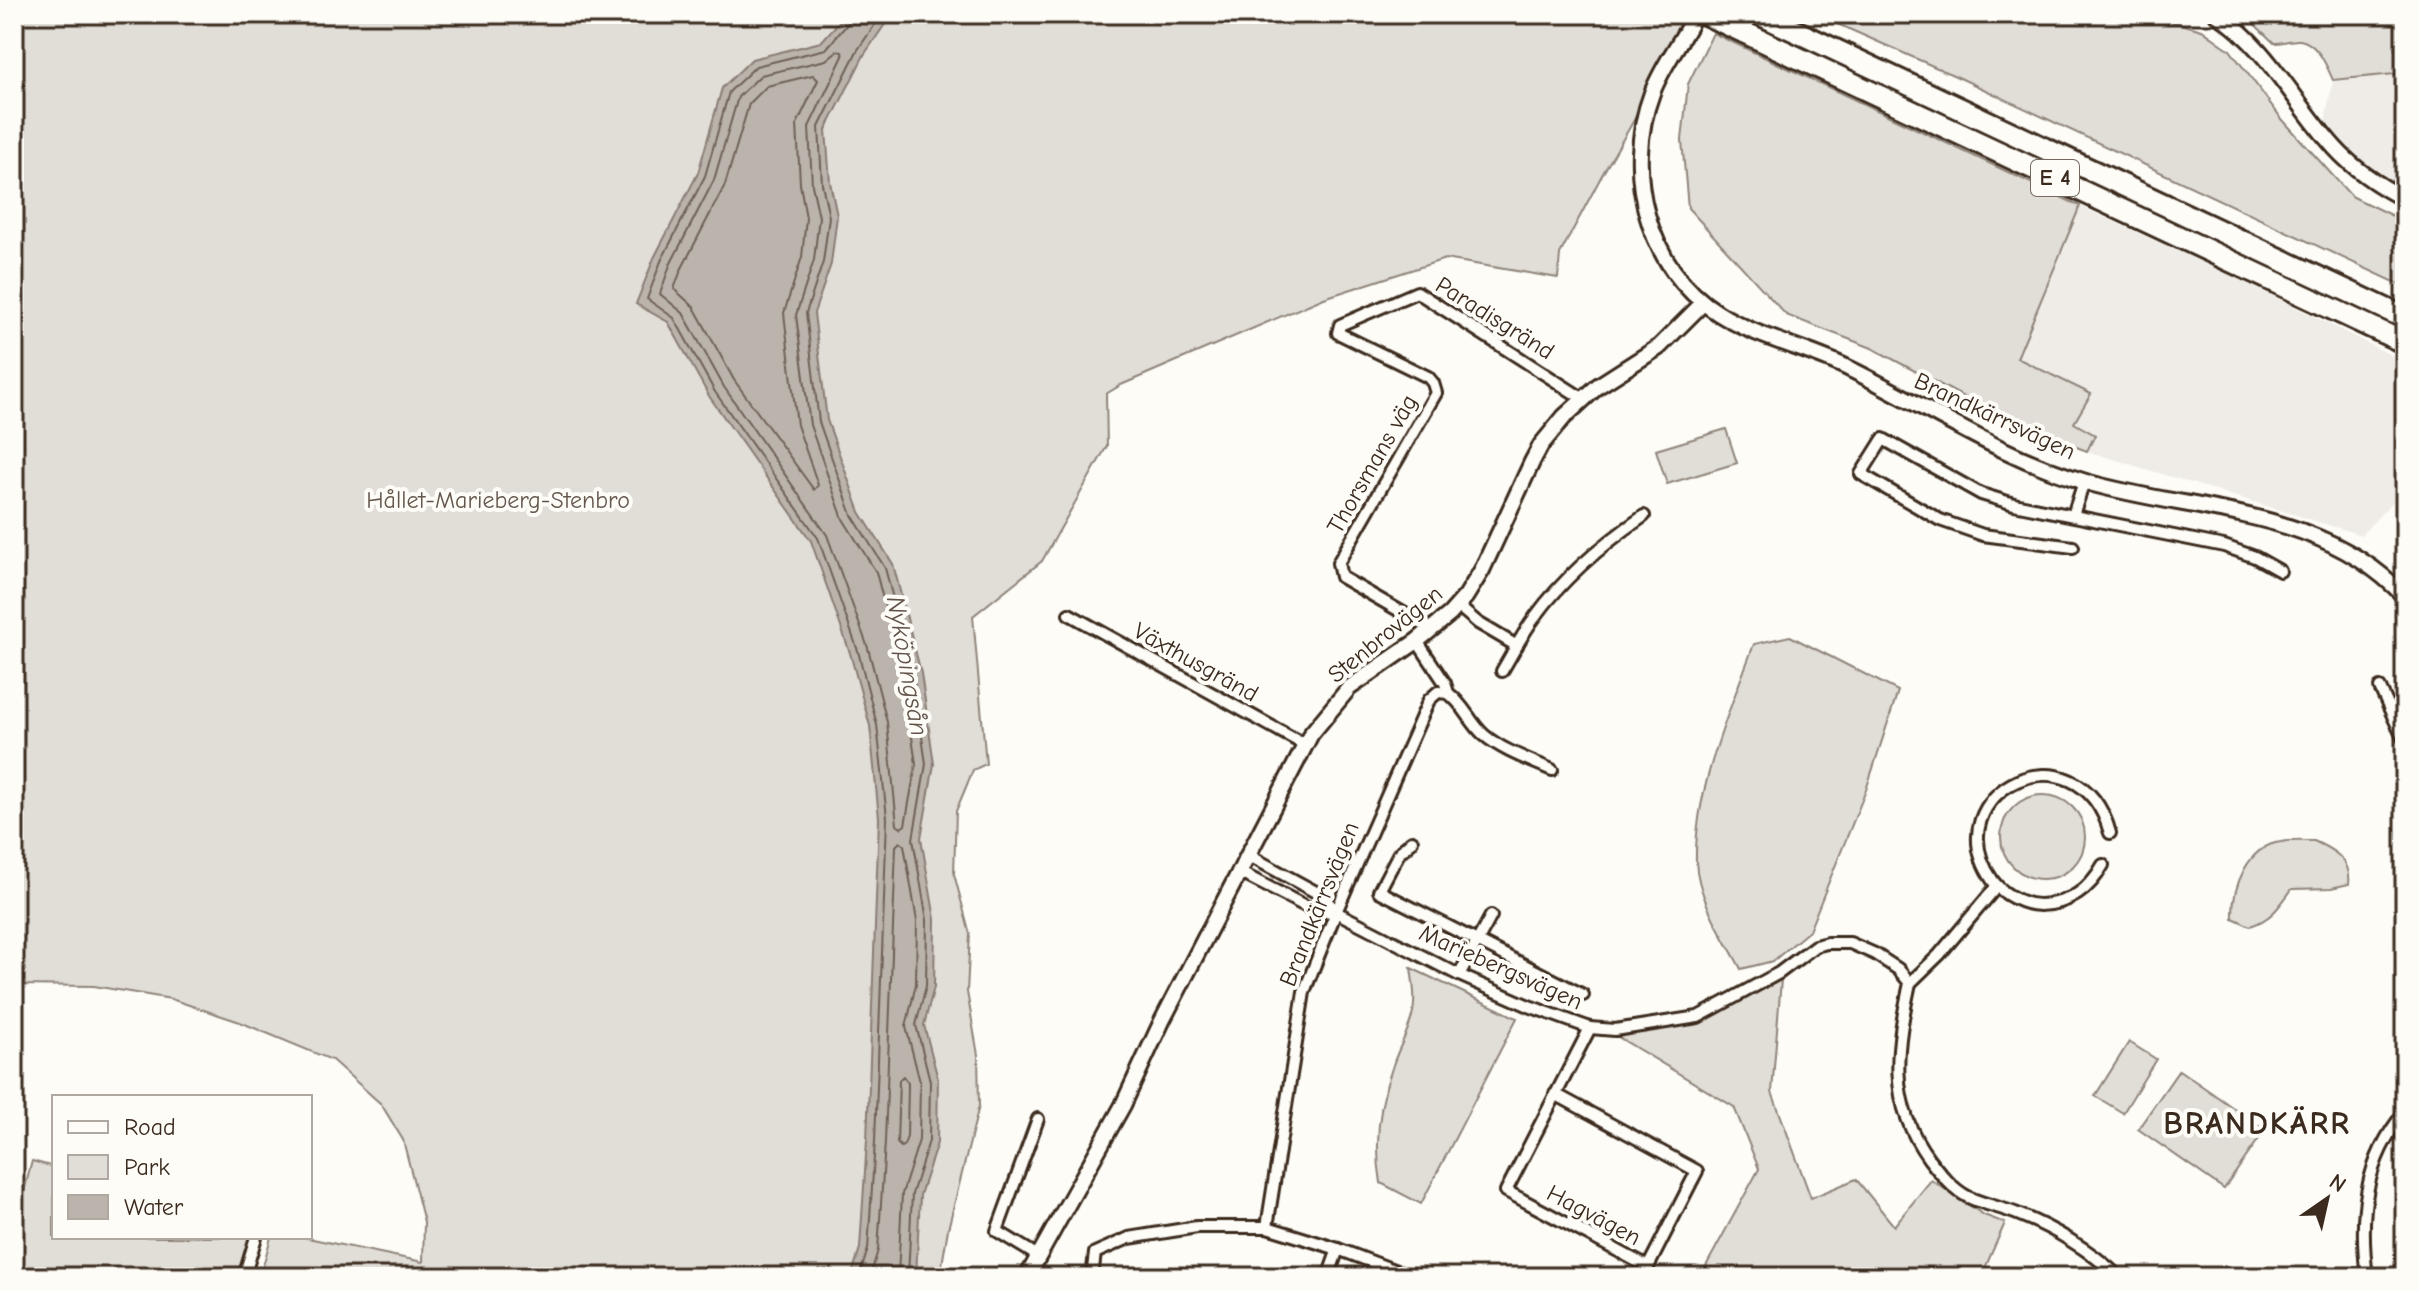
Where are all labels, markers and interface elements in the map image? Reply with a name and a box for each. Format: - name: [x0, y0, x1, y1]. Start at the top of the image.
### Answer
- road number: E 4: [2031, 160, 2079, 196]
- street label: Paradisgränd: [1431, 271, 1559, 365]
- street label: Brandkärrsvägen: [1910, 366, 2080, 466]
- street label: Thorsmans väg: [1321, 390, 1423, 538]
- park label: Hållet-Marieberg-Stenbro: [366, 486, 630, 514]
- street label: Stenbrovägen: [1322, 579, 1448, 689]
- water label: Nyköpingsån: [880, 594, 934, 738]
- street label: Växthusgränd: [1129, 616, 1263, 708]
- street label: Brandkärrsvägen: [1273, 818, 1365, 990]
- street label: Mariebergsvägen: [1415, 918, 1587, 1016]
- legend: [52, 1095, 312, 1239]
- district label: BRANDKÄRR: [2163, 1105, 2351, 1142]
- text: Road: [124, 1113, 176, 1141]
- text: Park: [124, 1153, 170, 1181]
- north arrow: [2287, 1159, 2367, 1239]
- text: N: [2324, 1168, 2351, 1198]
- street label: Hagvägen: [1542, 1179, 1646, 1251]
- text: Water: [124, 1193, 184, 1221]

